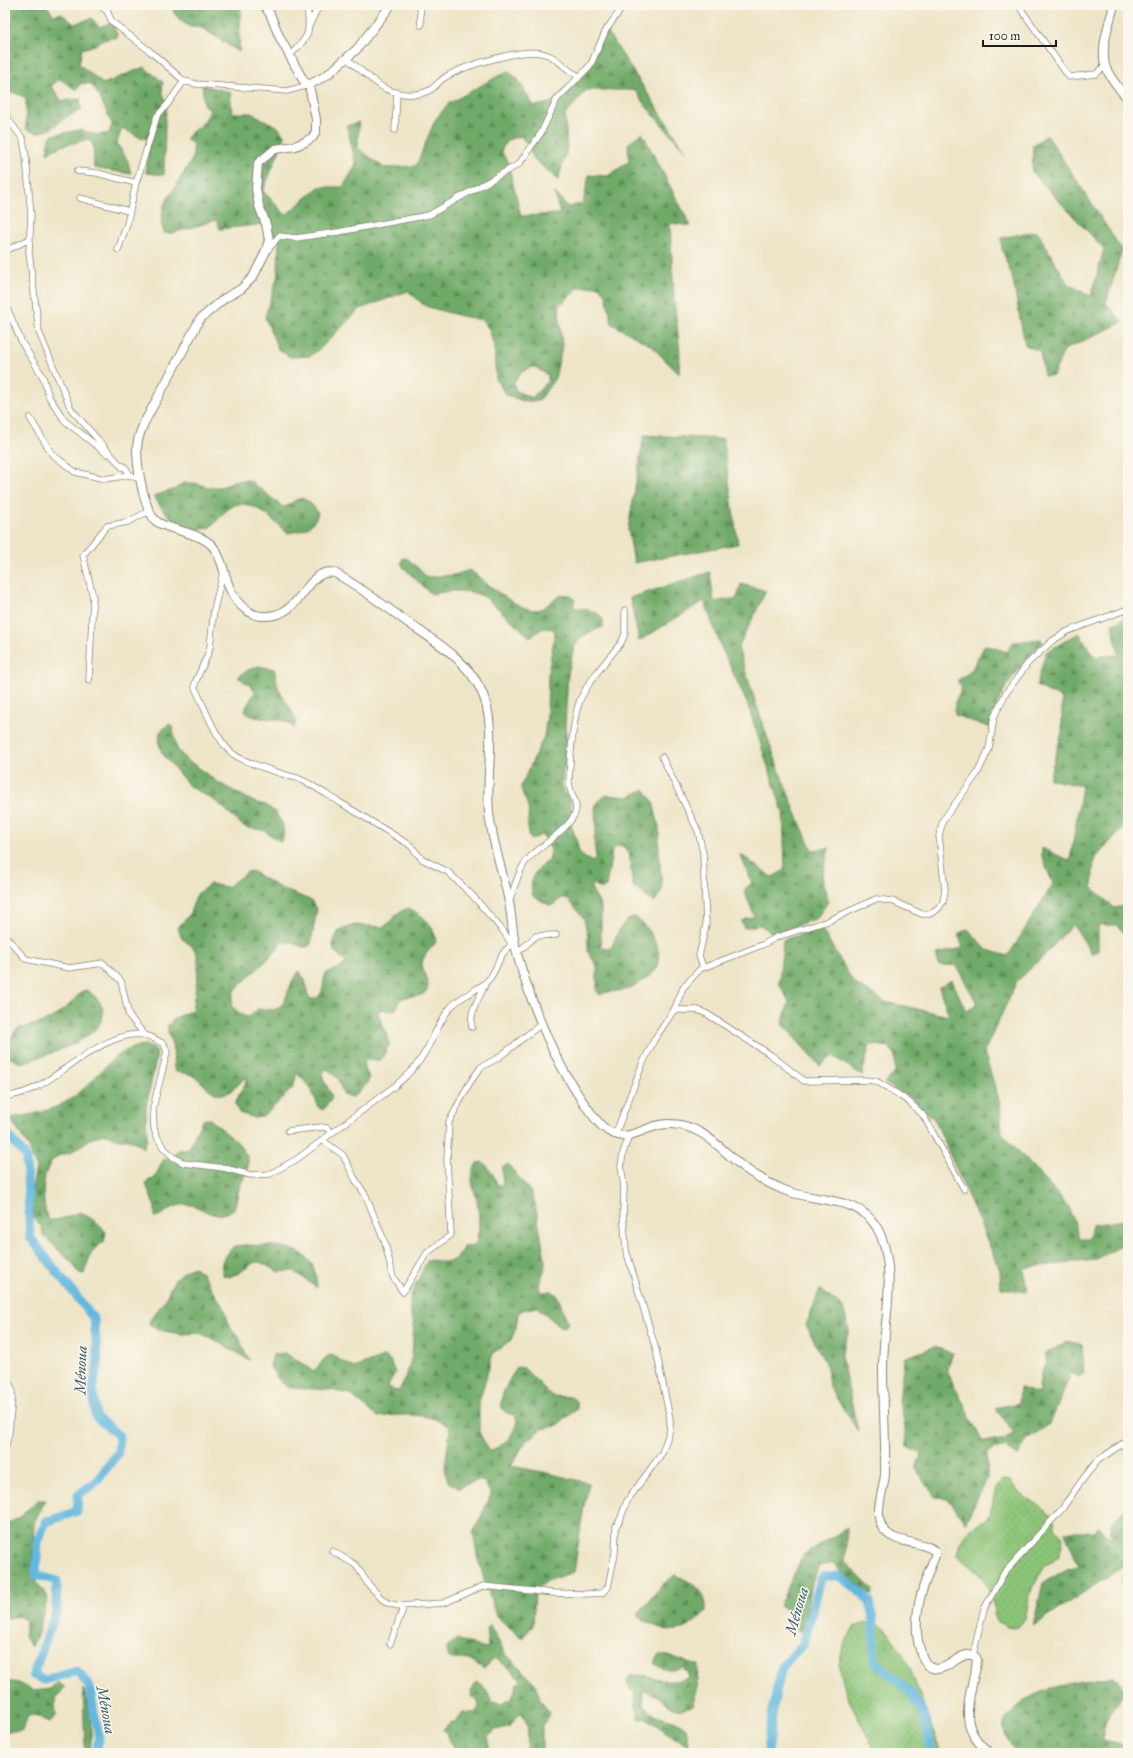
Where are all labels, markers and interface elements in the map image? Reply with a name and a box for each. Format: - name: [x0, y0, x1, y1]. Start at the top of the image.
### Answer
- scale bar: [983, 22, 1056, 48]
- text: 100 m: [989, 29, 1020, 43]
- water label: Ménoua: [71, 1345, 91, 1397]
- water label: Ménoua: [781, 1585, 812, 1639]
- water label: Ménoua: [92, 1683, 119, 1736]

